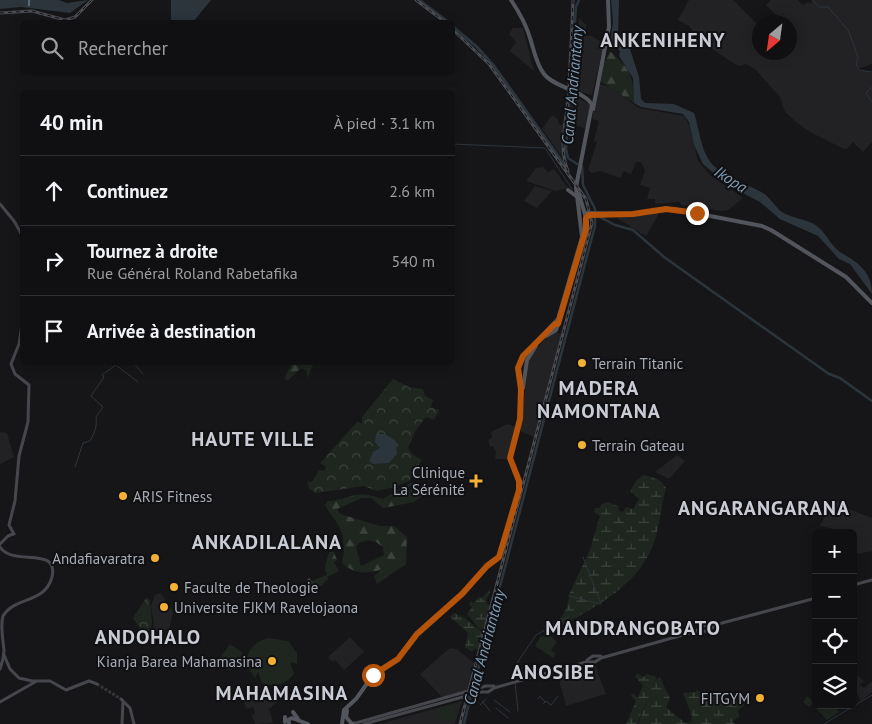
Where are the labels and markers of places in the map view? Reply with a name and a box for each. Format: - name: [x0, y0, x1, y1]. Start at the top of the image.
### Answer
- place label: Terrain Titanic: [592, 354, 684, 373]
- marker: Terrain Titanic: [576, 357, 588, 369]
- place label: Terrain Gateau: [592, 436, 685, 455]
- marker: Terrain Gateau: [576, 439, 588, 451]
- place label: Clinique La Sérénité: [393, 463, 465, 499]
- marker: Clinique La Sérénité: [469, 474, 483, 488]
- place label: ARIS Fitness: [133, 487, 212, 506]
- marker: ARIS Fitness: [117, 490, 129, 502]
- place label: Andafiavaratra: [52, 549, 145, 568]
- marker: Andafiavaratra: [149, 552, 161, 564]
- place label: Faculte de Theologie: [184, 578, 318, 597]
- marker: Faculte de Theologie: [168, 581, 180, 593]
- place label: Universite FJKM Ravelojaona: [174, 598, 358, 617]
- marker: Universite FJKM Ravelojaona: [158, 601, 170, 613]
- place label: Kianja Barea Mahamasina: [97, 652, 262, 671]
- marker: Kianja Barea Mahamasina: [266, 655, 278, 667]
- place label: FITGYM: [701, 689, 750, 708]
- marker: FITGYM: [754, 692, 766, 704]

